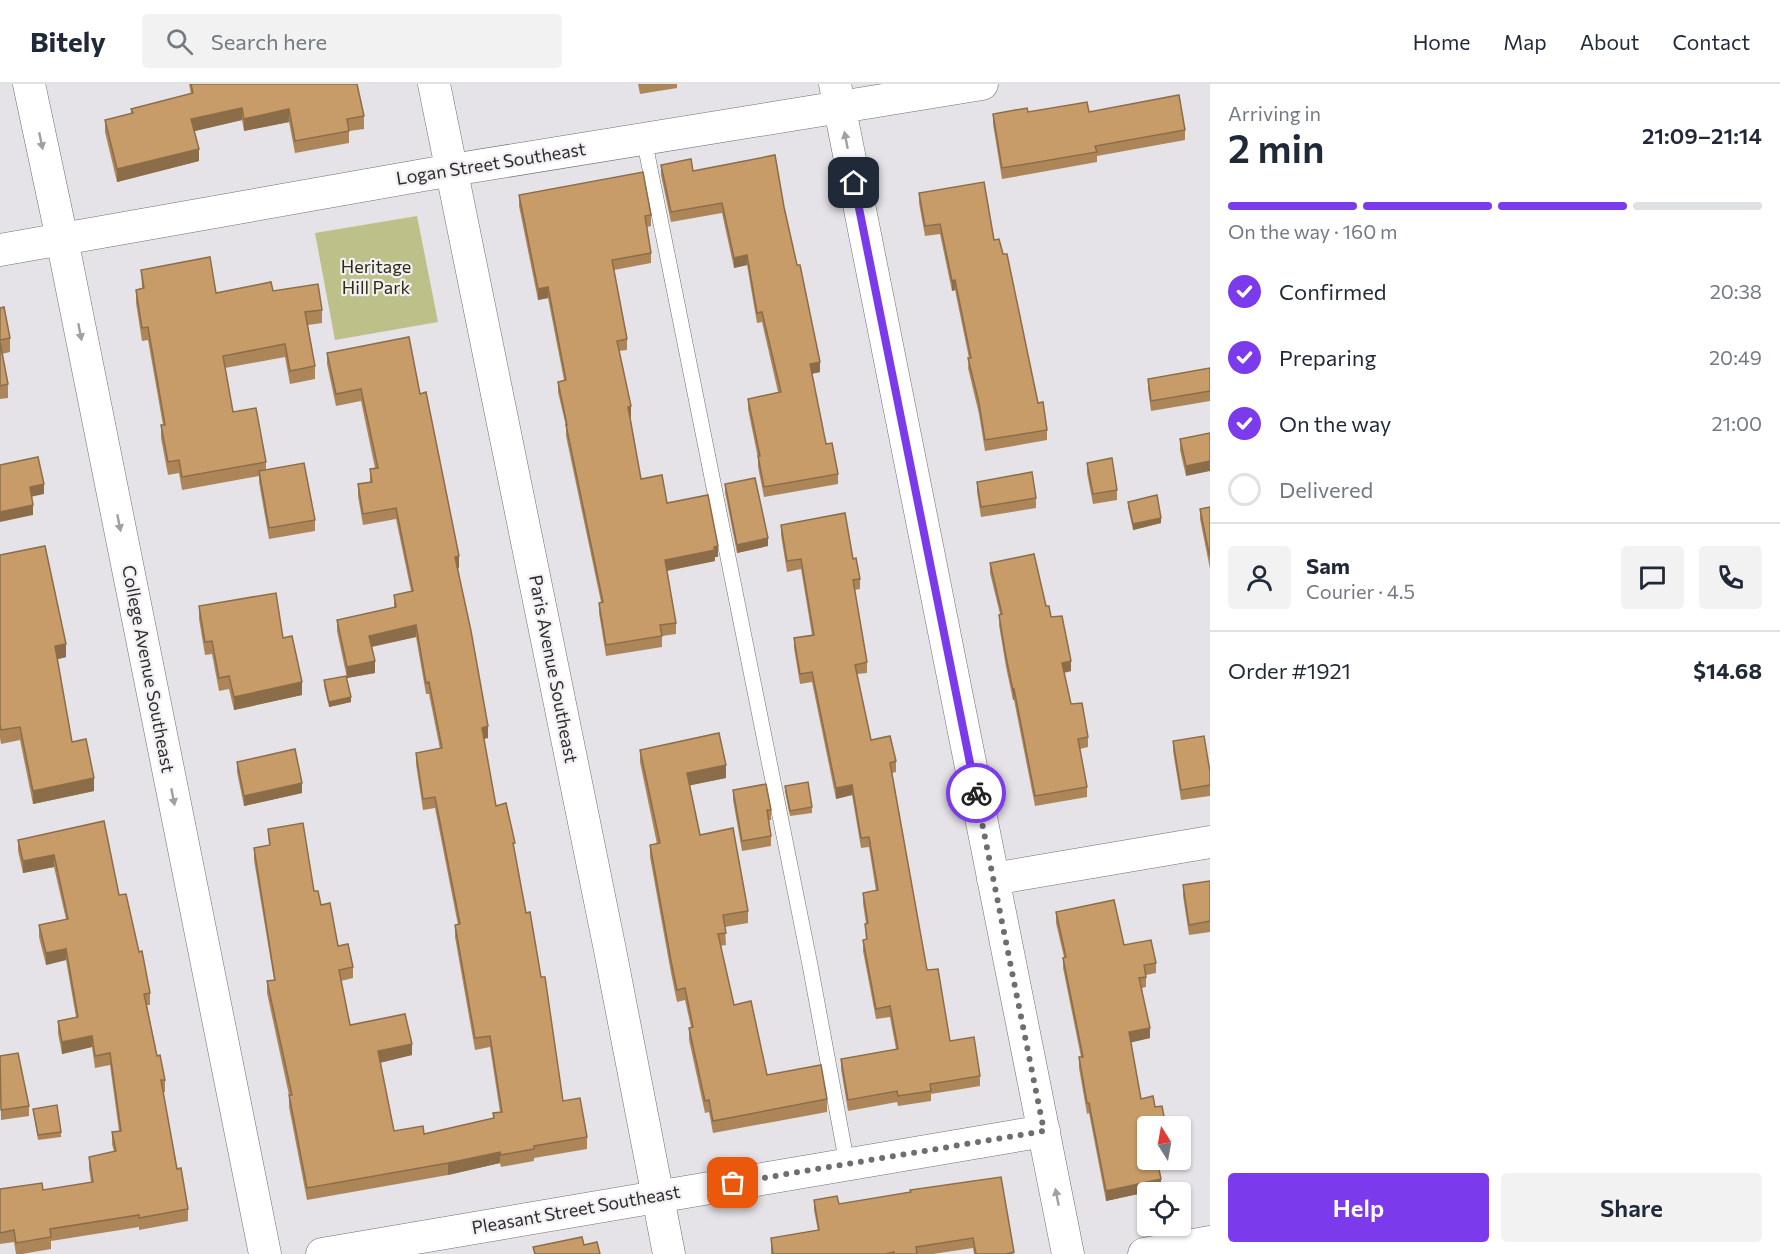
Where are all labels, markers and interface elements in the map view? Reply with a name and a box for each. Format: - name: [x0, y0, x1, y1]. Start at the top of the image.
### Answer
- search box: [142, 14, 562, 68]
- text: Bitely: [30, 24, 106, 58]
- icon: search: [163, 25, 196, 58]
- text: Search here: [211, 28, 327, 55]
- text: Home: [1413, 29, 1470, 54]
- text: Map: [1503, 29, 1547, 54]
- text: About: [1580, 29, 1639, 54]
- text: Contact: [1672, 29, 1750, 54]
- text: Arriving in: [1228, 101, 1321, 125]
- text: 21:09–21:14: [1642, 122, 1762, 149]
- text: 2 min: [1228, 123, 1325, 171]
- one-way arrow: [841, 131, 850, 150]
- one-way arrow: [36, 132, 46, 151]
- street label: Logan Street Southeast: [394, 137, 587, 189]
- pin: [828, 157, 879, 208]
- icon: home: [837, 166, 870, 199]
- text: On the way · 160 m: [1228, 219, 1397, 243]
- park label: Heritage Hill Park: [341, 255, 411, 298]
- icon: check: [1228, 275, 1261, 308]
- text: Confirmed: [1279, 278, 1386, 305]
- text: 20:38: [1710, 279, 1762, 303]
- one-way arrow: [76, 323, 85, 342]
- icon: check: [1228, 341, 1261, 374]
- text: Preparing: [1279, 344, 1376, 371]
- text: 20:49: [1709, 345, 1762, 369]
- icon: check: [1228, 407, 1261, 440]
- text: On the way: [1279, 410, 1391, 437]
- text: 21:00: [1712, 411, 1762, 435]
- text: Delivered: [1279, 476, 1373, 503]
- one-way arrow: [114, 514, 124, 533]
- button: person: [1228, 546, 1291, 609]
- button: chat: [1621, 546, 1684, 609]
- button: phone: [1699, 546, 1762, 609]
- text: Sam: [1306, 552, 1350, 579]
- street label: College Avenue Southeast: [118, 563, 180, 775]
- street label: Paris Avenue Southeast: [525, 573, 583, 765]
- text: Courier · 4.5: [1306, 579, 1415, 603]
- text: Order #1921: [1228, 657, 1351, 684]
- text: $14.68: [1693, 657, 1762, 684]
- courier: [946, 763, 1006, 823]
- icon: bike: [960, 777, 993, 810]
- one-way arrow: [169, 788, 178, 807]
- north arrow: [1137, 1116, 1191, 1170]
- map controls: [1137, 1116, 1191, 1236]
- pin: [707, 1157, 758, 1208]
- icon: bag: [716, 1166, 749, 1199]
- button: Help: [1228, 1173, 1489, 1242]
- button: Share: [1501, 1173, 1762, 1242]
- street label: Pleasant Street Southeast: [470, 1180, 682, 1238]
- button: locate: [1137, 1182, 1191, 1236]
- one-way arrow: [1052, 1187, 1061, 1206]

